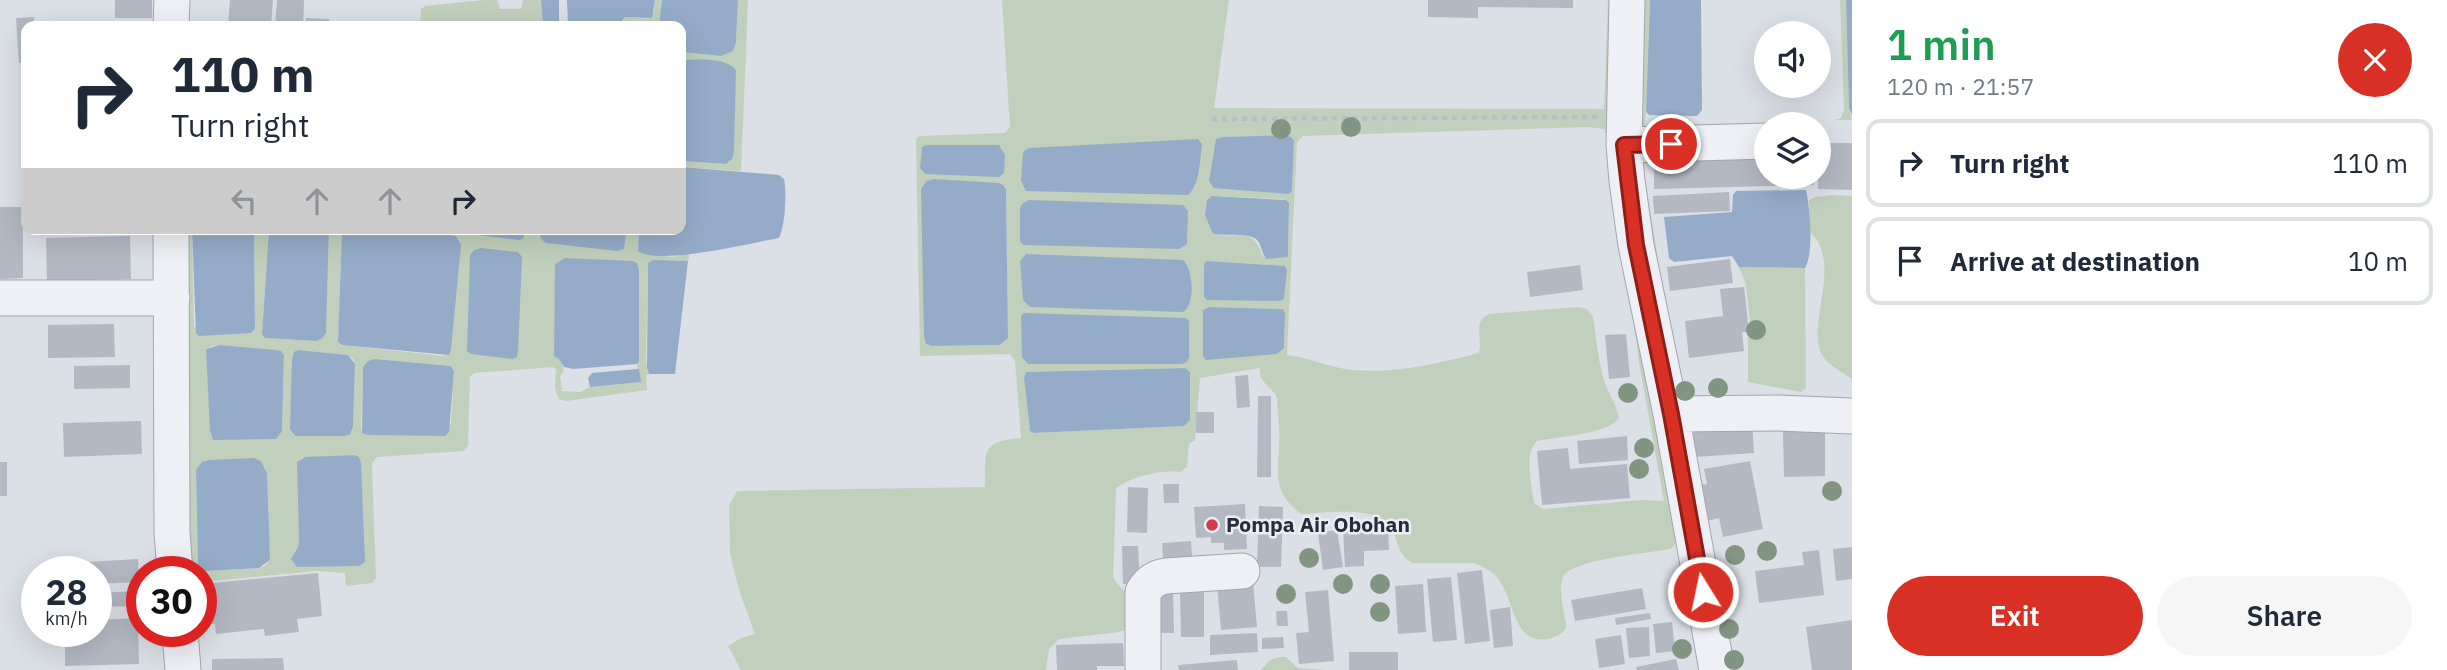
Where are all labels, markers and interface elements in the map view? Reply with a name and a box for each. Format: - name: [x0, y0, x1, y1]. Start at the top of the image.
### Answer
- text: 1 min: [1887, 17, 1996, 72]
- map controls: [1754, 21, 1831, 189]
- button: sound: [1754, 21, 1831, 98]
- button: close: [2338, 23, 2412, 97]
- text: 110 m: [171, 42, 315, 105]
- icon: right: [56, 49, 147, 140]
- text: 120 m · 21:57: [1887, 71, 2034, 101]
- text: Turn right: [171, 104, 309, 146]
- button: layers: [1754, 112, 1831, 189]
- pin: [1641, 114, 1701, 174]
- icon: arrive: [1652, 125, 1690, 163]
- icon: right: [1891, 144, 1929, 182]
- text: Turn right: [1950, 146, 2069, 180]
- text: 110 m: [2332, 146, 2408, 180]
- icon: left: [225, 182, 263, 220]
- icon: ahead: [298, 182, 336, 220]
- icon: ahead: [371, 182, 409, 220]
- icon: right: [444, 182, 482, 220]
- icon: arrive: [1891, 242, 1929, 280]
- text: Arrive at destination: [1950, 244, 2200, 278]
- text: 10 m: [2348, 244, 2408, 278]
- place label: Pompa Air Obohan: [1226, 510, 1410, 538]
- marker: Pompa Air Obohan: [1204, 517, 1220, 533]
- position arrow: [1666, 555, 1740, 629]
- speed limit sign: 30: [126, 556, 217, 647]
- text: 28: [45, 569, 88, 615]
- button: Exit: [1887, 576, 2143, 656]
- button: Share: [2157, 576, 2412, 656]
- text: km/h: [45, 607, 88, 630]

